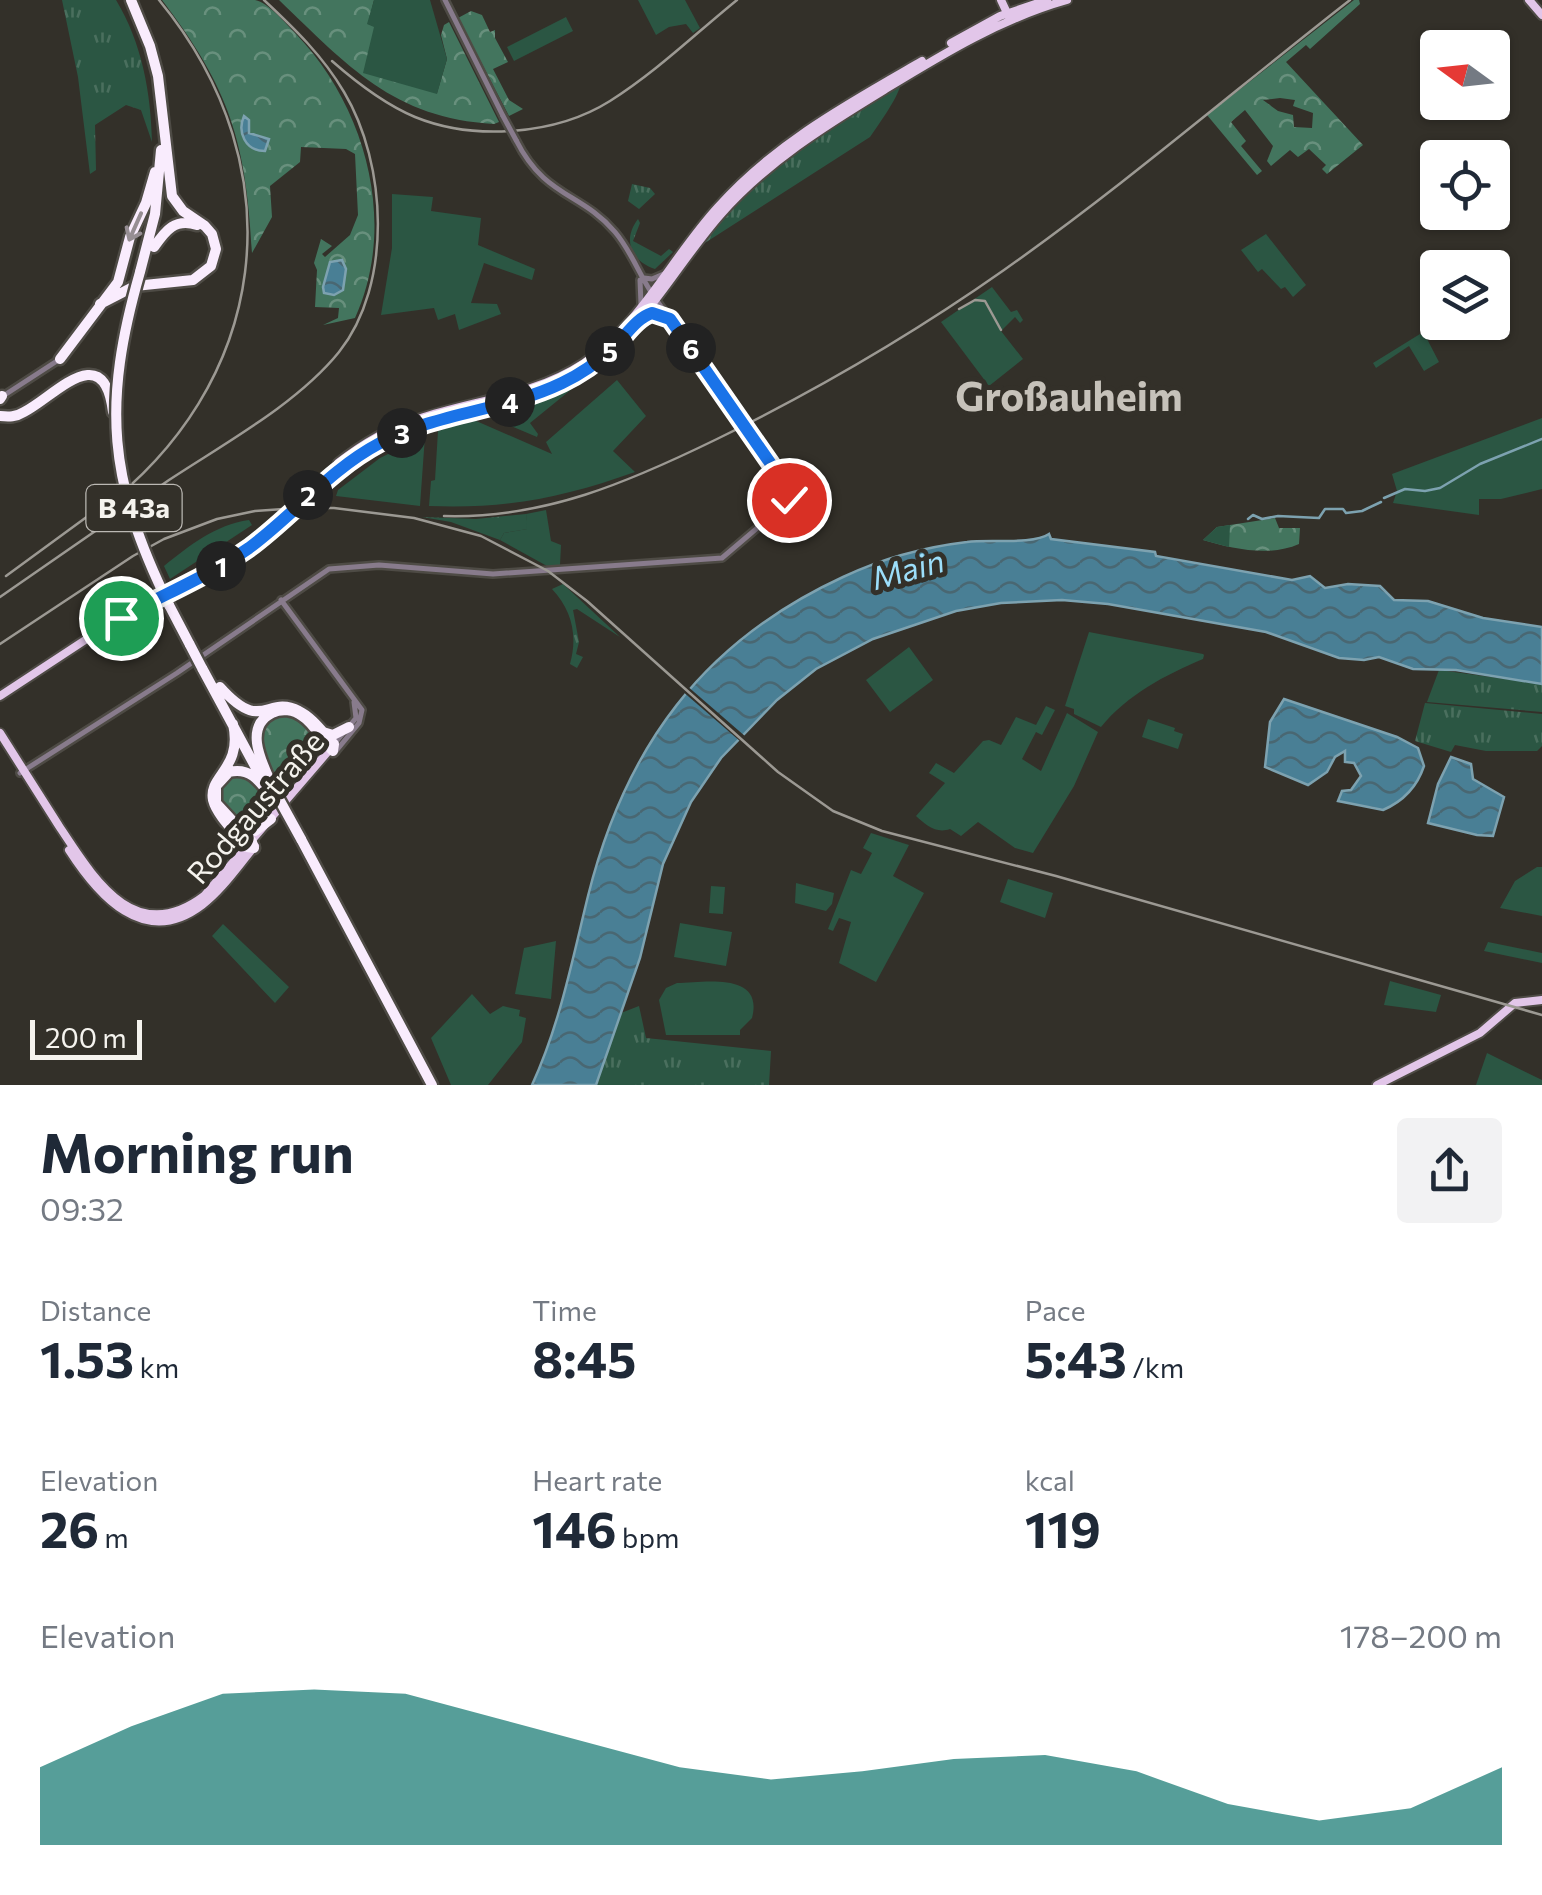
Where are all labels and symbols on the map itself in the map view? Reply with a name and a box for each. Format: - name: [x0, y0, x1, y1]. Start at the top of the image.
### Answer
- north arrow: [1420, 30, 1510, 120]
- one-way arrow: [125, 211, 143, 242]
- pin: 6: [666, 323, 716, 373]
- pin: 5: [585, 326, 635, 376]
- district label: Großauheim: [955, 370, 1183, 419]
- pin: 4: [485, 377, 535, 427]
- pin: 3: [377, 408, 427, 458]
- pin: [747, 458, 832, 543]
- pin: 2: [283, 470, 333, 520]
- road number: B 43a: [86, 485, 182, 531]
- water label: Main: [867, 539, 948, 597]
- pin: 1: [196, 541, 246, 591]
- pin: [79, 576, 164, 661]
- street label: Rodgaustraße: [178, 722, 330, 890]
- scale bar: [30, 1015, 142, 1060]

